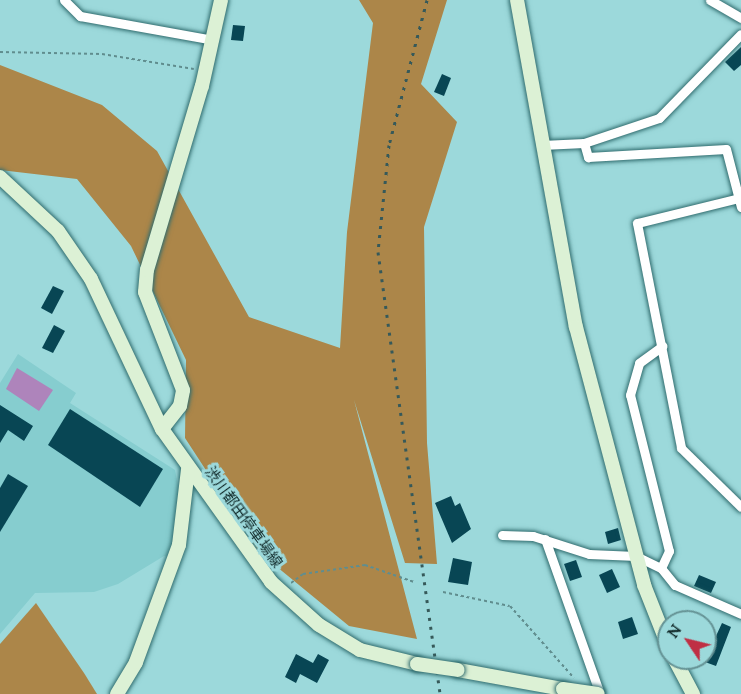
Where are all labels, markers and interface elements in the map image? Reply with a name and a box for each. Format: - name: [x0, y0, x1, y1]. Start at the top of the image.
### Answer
- street label: 渋川都田停車場線: [201, 463, 287, 571]
- north arrow: [657, 610, 717, 670]
- text: N: [662, 620, 686, 642]

